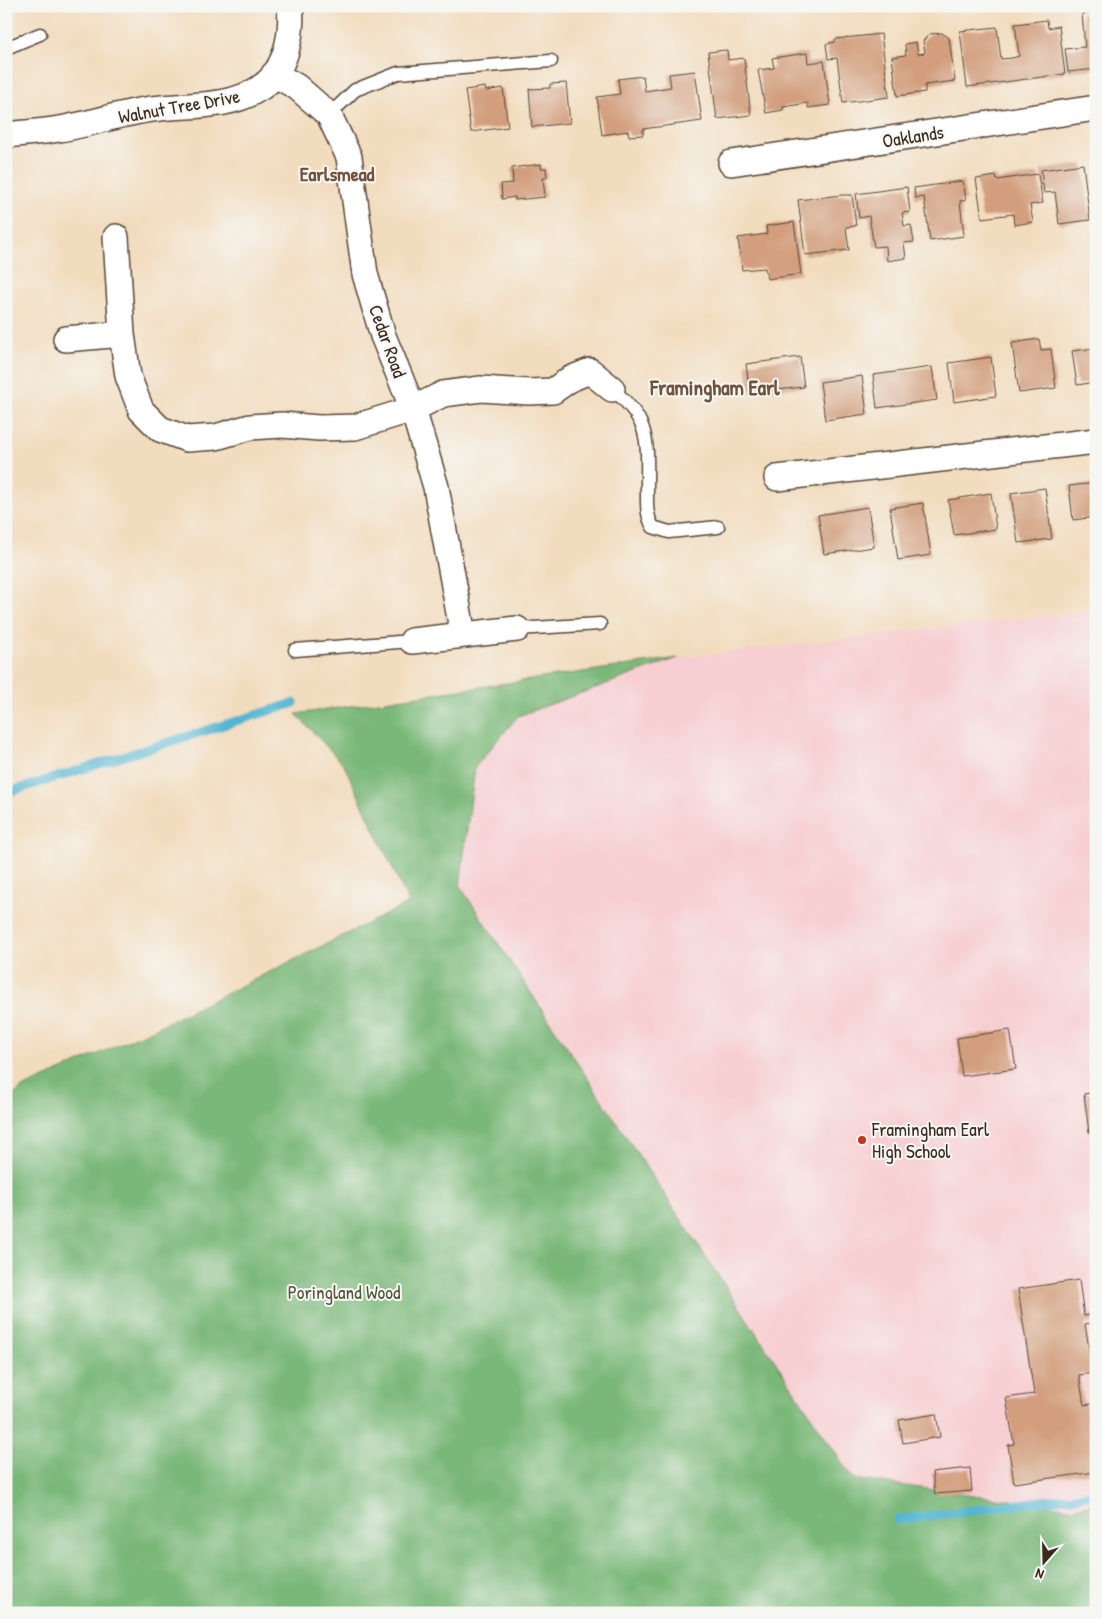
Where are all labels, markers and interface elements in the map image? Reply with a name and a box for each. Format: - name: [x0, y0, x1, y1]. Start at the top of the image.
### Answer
- street label: Walnut Tree Drive: [116, 82, 242, 129]
- street label: Oaklands: [880, 118, 946, 154]
- district label: Earlsmead: [300, 160, 374, 187]
- street label: Cedar Road: [363, 301, 413, 382]
- district label: Framingham Earl: [649, 373, 780, 403]
- place label: Framingham Earl High School: [871, 1116, 990, 1164]
- marker: Framingham Earl High School: [856, 1134, 868, 1146]
- park label: Poringland Wood: [288, 1279, 401, 1305]
- north arrow: [1020, 1536, 1070, 1586]
- text: N: [1032, 1564, 1046, 1585]

